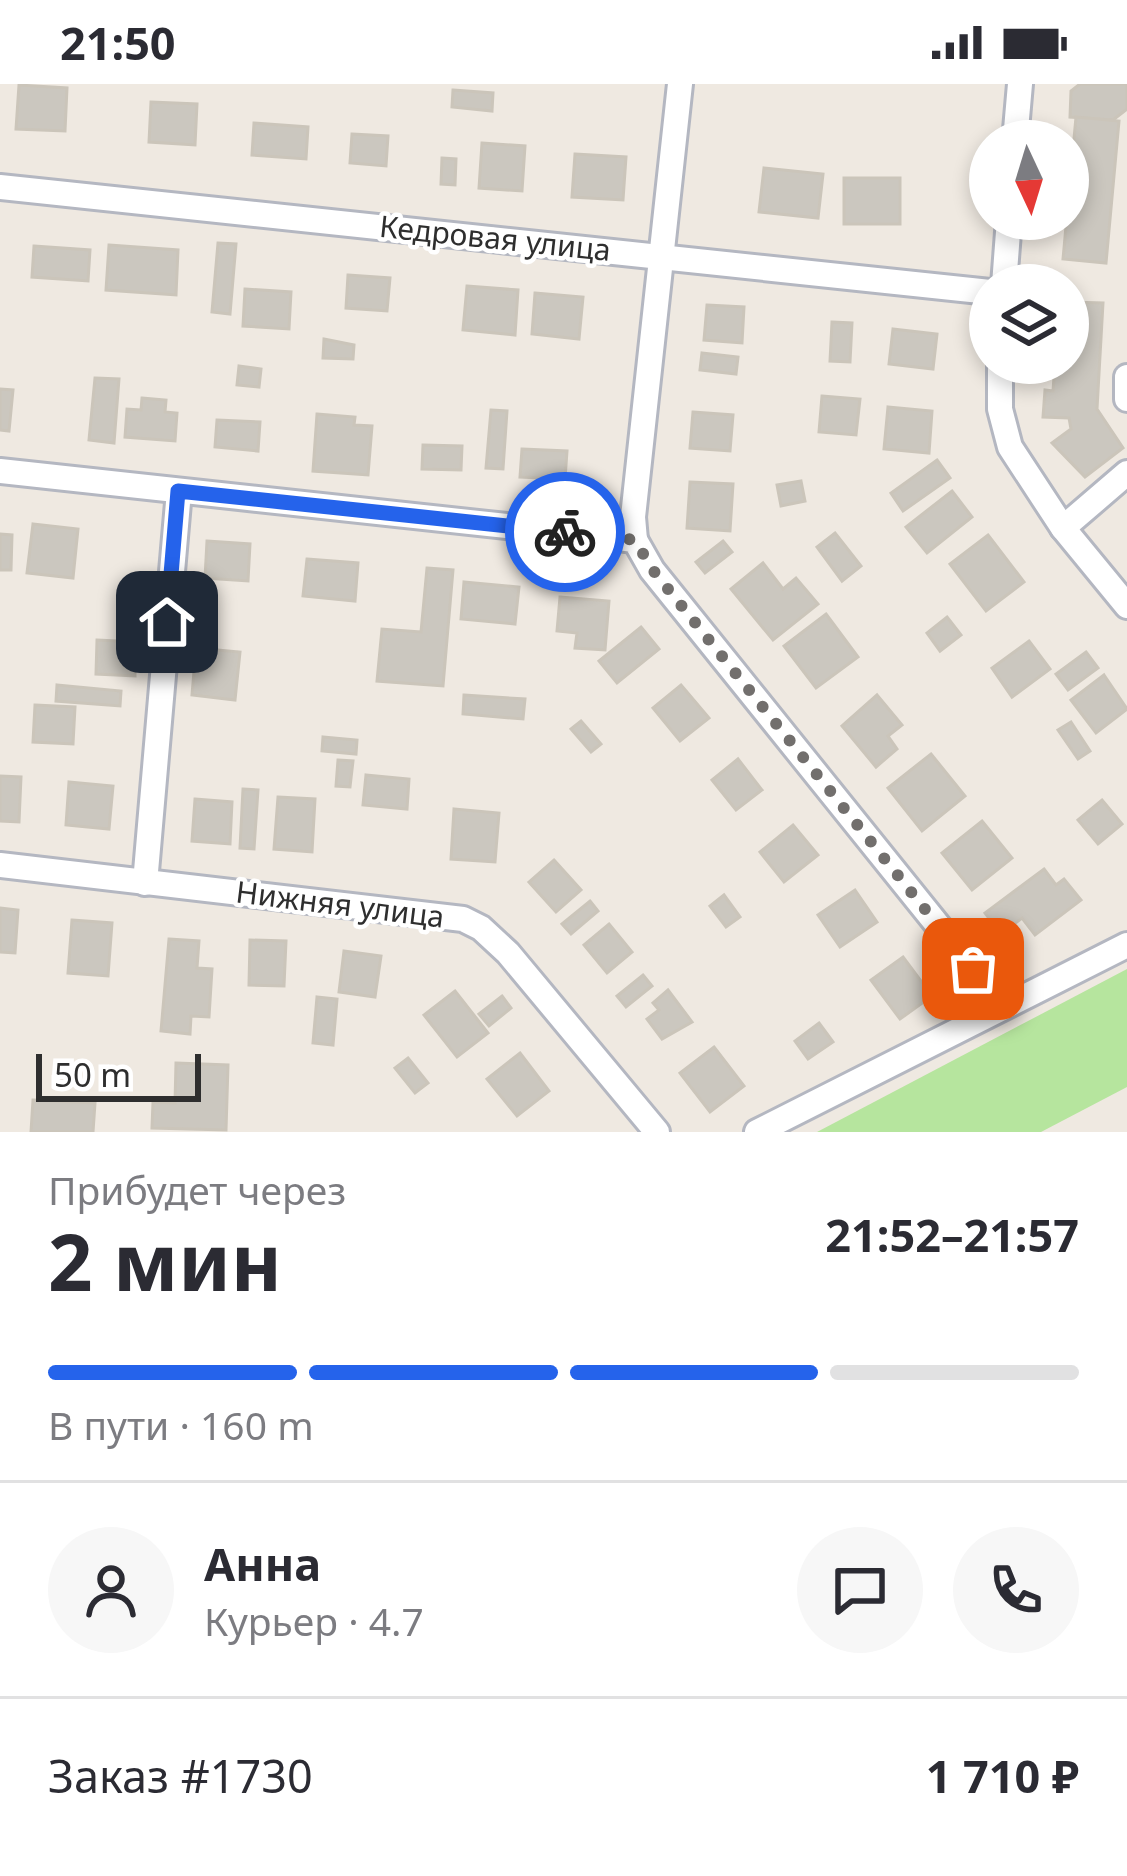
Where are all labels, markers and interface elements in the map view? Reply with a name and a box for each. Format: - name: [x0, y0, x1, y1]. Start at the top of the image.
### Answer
- text: 21:50: [60, 12, 176, 73]
- north arrow: [969, 120, 1089, 240]
- map controls: [969, 120, 1089, 384]
- street label: Кедровая улица: [377, 205, 613, 270]
- button: layers: [969, 264, 1089, 384]
- courier: [505, 472, 625, 592]
- icon: bike: [532, 499, 598, 565]
- pin: [116, 571, 218, 673]
- icon: home: [134, 589, 200, 655]
- street label: Нижняя улица: [234, 870, 447, 937]
- pin: [922, 918, 1024, 1020]
- icon: bag: [940, 936, 1006, 1002]
- scale bar: [36, 1048, 201, 1101]
- text: 50 m: [54, 1052, 131, 1097]
- text: Прибудет через: [48, 1163, 346, 1216]
- text: 21:52–21:57: [825, 1204, 1079, 1265]
- text: 2 мин: [48, 1208, 282, 1314]
- text: В пути · 160 m: [48, 1398, 314, 1451]
- button: person: [48, 1527, 174, 1653]
- button: chat: [797, 1527, 923, 1653]
- button: phone: [953, 1527, 1079, 1653]
- text: Анна: [204, 1533, 321, 1594]
- text: Курьер · 4.7: [204, 1594, 424, 1647]
- text: Заказ #1730: [48, 1745, 313, 1806]
- text: 1 710 ₽: [926, 1745, 1079, 1806]

